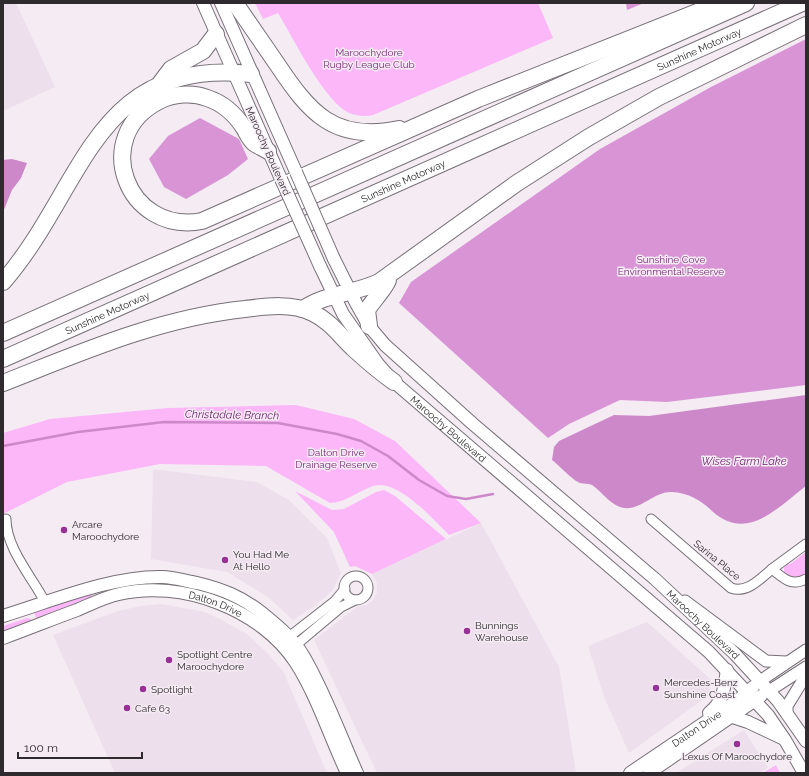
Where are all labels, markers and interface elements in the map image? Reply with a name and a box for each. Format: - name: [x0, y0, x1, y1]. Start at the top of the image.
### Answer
- street label: Sunshine Motorway: [655, 25, 743, 72]
- park label: Maroochydore Rugby League Club: [323, 47, 415, 70]
- street label: Maroochy Boulevard: [244, 105, 292, 197]
- street label: Sunshine Motorway: [359, 157, 447, 204]
- park label: Sunshine Cove Environmental Reserve: [618, 254, 724, 277]
- street label: Sunshine Motorway: [63, 289, 151, 336]
- street label: Maroochy Boulevard: [408, 393, 488, 464]
- water label: Christadale Branch: [185, 408, 279, 422]
- park label: Dalton Drive Drainage Reserve: [295, 447, 377, 470]
- water label: Wises Farm Lake: [701, 455, 787, 468]
- place label: Arcare Maroochydore: [72, 519, 139, 542]
- marker: Arcare Maroochydore: [59, 525, 69, 535]
- street label: Sarina Place: [691, 538, 743, 582]
- place label: You Had Me At Hello: [233, 549, 289, 572]
- marker: You Had Me At Hello: [220, 555, 230, 565]
- street label: Maroochy Boulevard: [665, 588, 742, 661]
- street label: Dalton Drive: [188, 589, 245, 619]
- place label: Bunnings Warehouse: [475, 620, 528, 643]
- marker: Bunnings Warehouse: [462, 626, 472, 636]
- place label: Spotlight Centre Maroochydore: [177, 649, 252, 672]
- marker: Spotlight Centre Maroochydore: [164, 655, 174, 665]
- place label: Mercedes-Benz Sunshine Coast: [664, 677, 738, 700]
- marker: Mercedes-Benz Sunshine Coast: [651, 683, 661, 693]
- marker: Spotlight: [138, 684, 148, 694]
- place label: Spotlight: [151, 684, 193, 695]
- marker: Cafe 63: [122, 703, 132, 713]
- place label: Cafe 63: [135, 703, 170, 714]
- street label: Dalton Drive: [670, 708, 723, 749]
- scale bar: [18, 734, 142, 760]
- marker: Lexus Of Maroochydore: [732, 739, 742, 749]
- text: 100 m: [24, 741, 58, 755]
- place label: Lexus Of Maroochydore: [682, 751, 792, 762]

